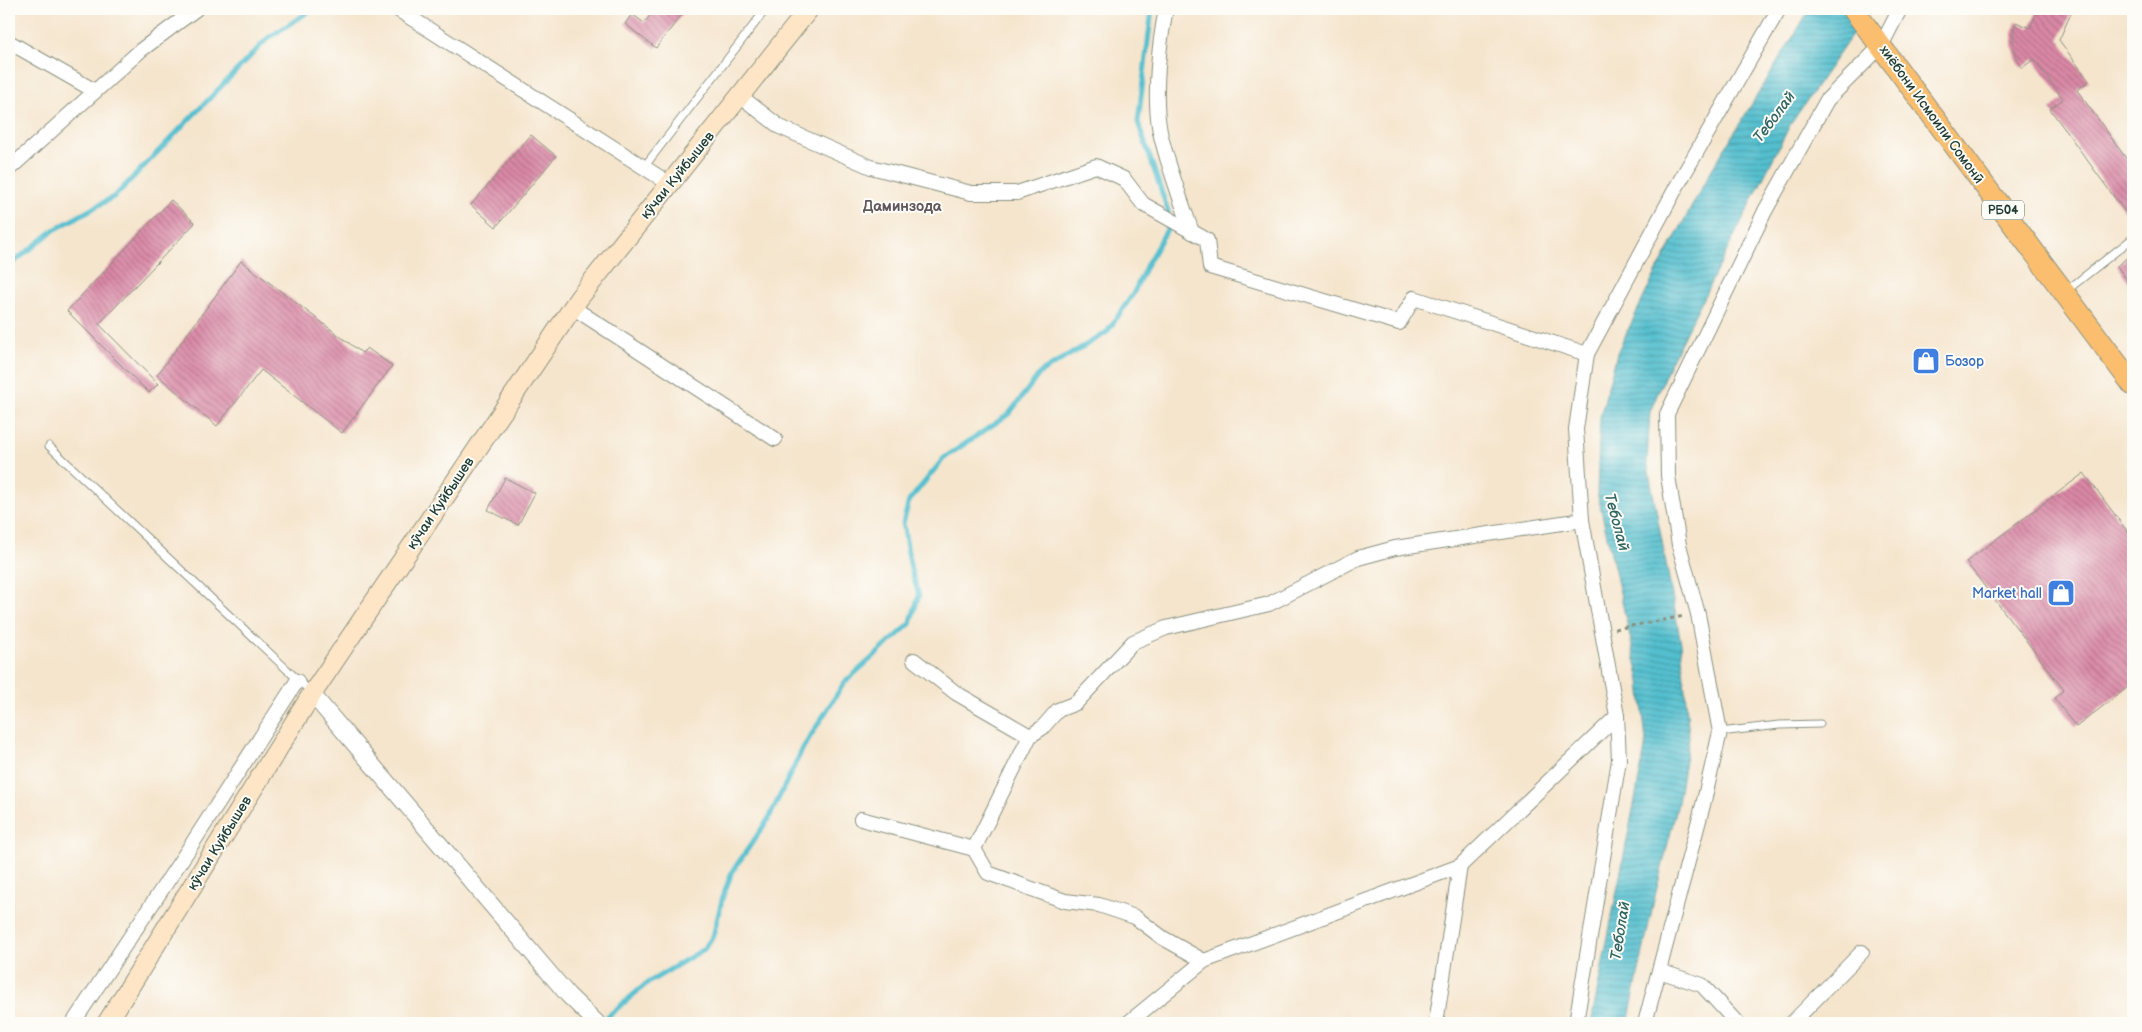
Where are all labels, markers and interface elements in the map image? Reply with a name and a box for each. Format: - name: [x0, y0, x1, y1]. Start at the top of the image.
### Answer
- street label: хиёбони Исмоили Сомонӣ: [1876, 42, 1987, 187]
- water label: Теболай: [1749, 88, 1800, 147]
- street label: кӯчаи Куйбышев: [637, 128, 718, 223]
- district label: Даминзода: [863, 197, 942, 216]
- road number: РБ04: [1982, 200, 2024, 220]
- shop icon: Бозор: [1911, 346, 1941, 376]
- place label: Бозор: [1945, 353, 1984, 370]
- street label: кӯчаи Куйбышев: [403, 453, 478, 553]
- water label: Теболай: [1600, 491, 1633, 554]
- shop icon: Market hall: [2046, 578, 2076, 608]
- place label: Market hall: [1972, 585, 2042, 602]
- street label: кӯчаи Куйбышев: [184, 792, 256, 894]
- water label: Теболай: [1606, 900, 1635, 962]

